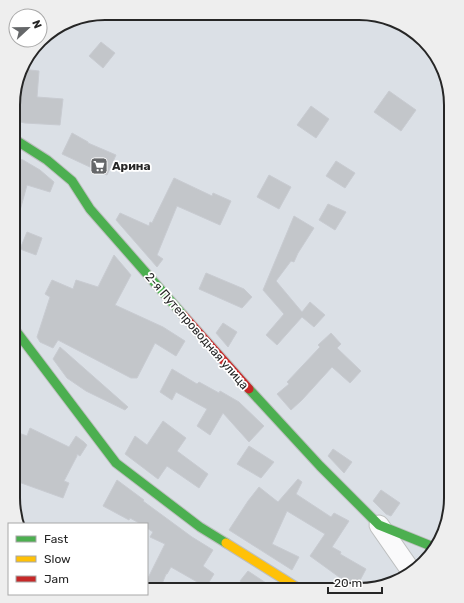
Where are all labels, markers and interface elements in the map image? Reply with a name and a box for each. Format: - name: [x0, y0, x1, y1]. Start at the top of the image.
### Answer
- north arrow: [8, 8, 48, 48]
- text: N: [29, 18, 44, 31]
- supermarket icon: Арина: [89, 156, 109, 176]
- place label: Арина: [112, 159, 151, 173]
- street label: 2-я Путепроводная улица: [143, 270, 251, 392]
- legend: [8, 523, 148, 595]
- text: Fast: [44, 532, 68, 546]
- text: Slow: [44, 552, 71, 566]
- scale bar: [328, 569, 382, 595]
- text: Jam: [44, 572, 69, 586]
- text: 20 m: [334, 576, 362, 590]

